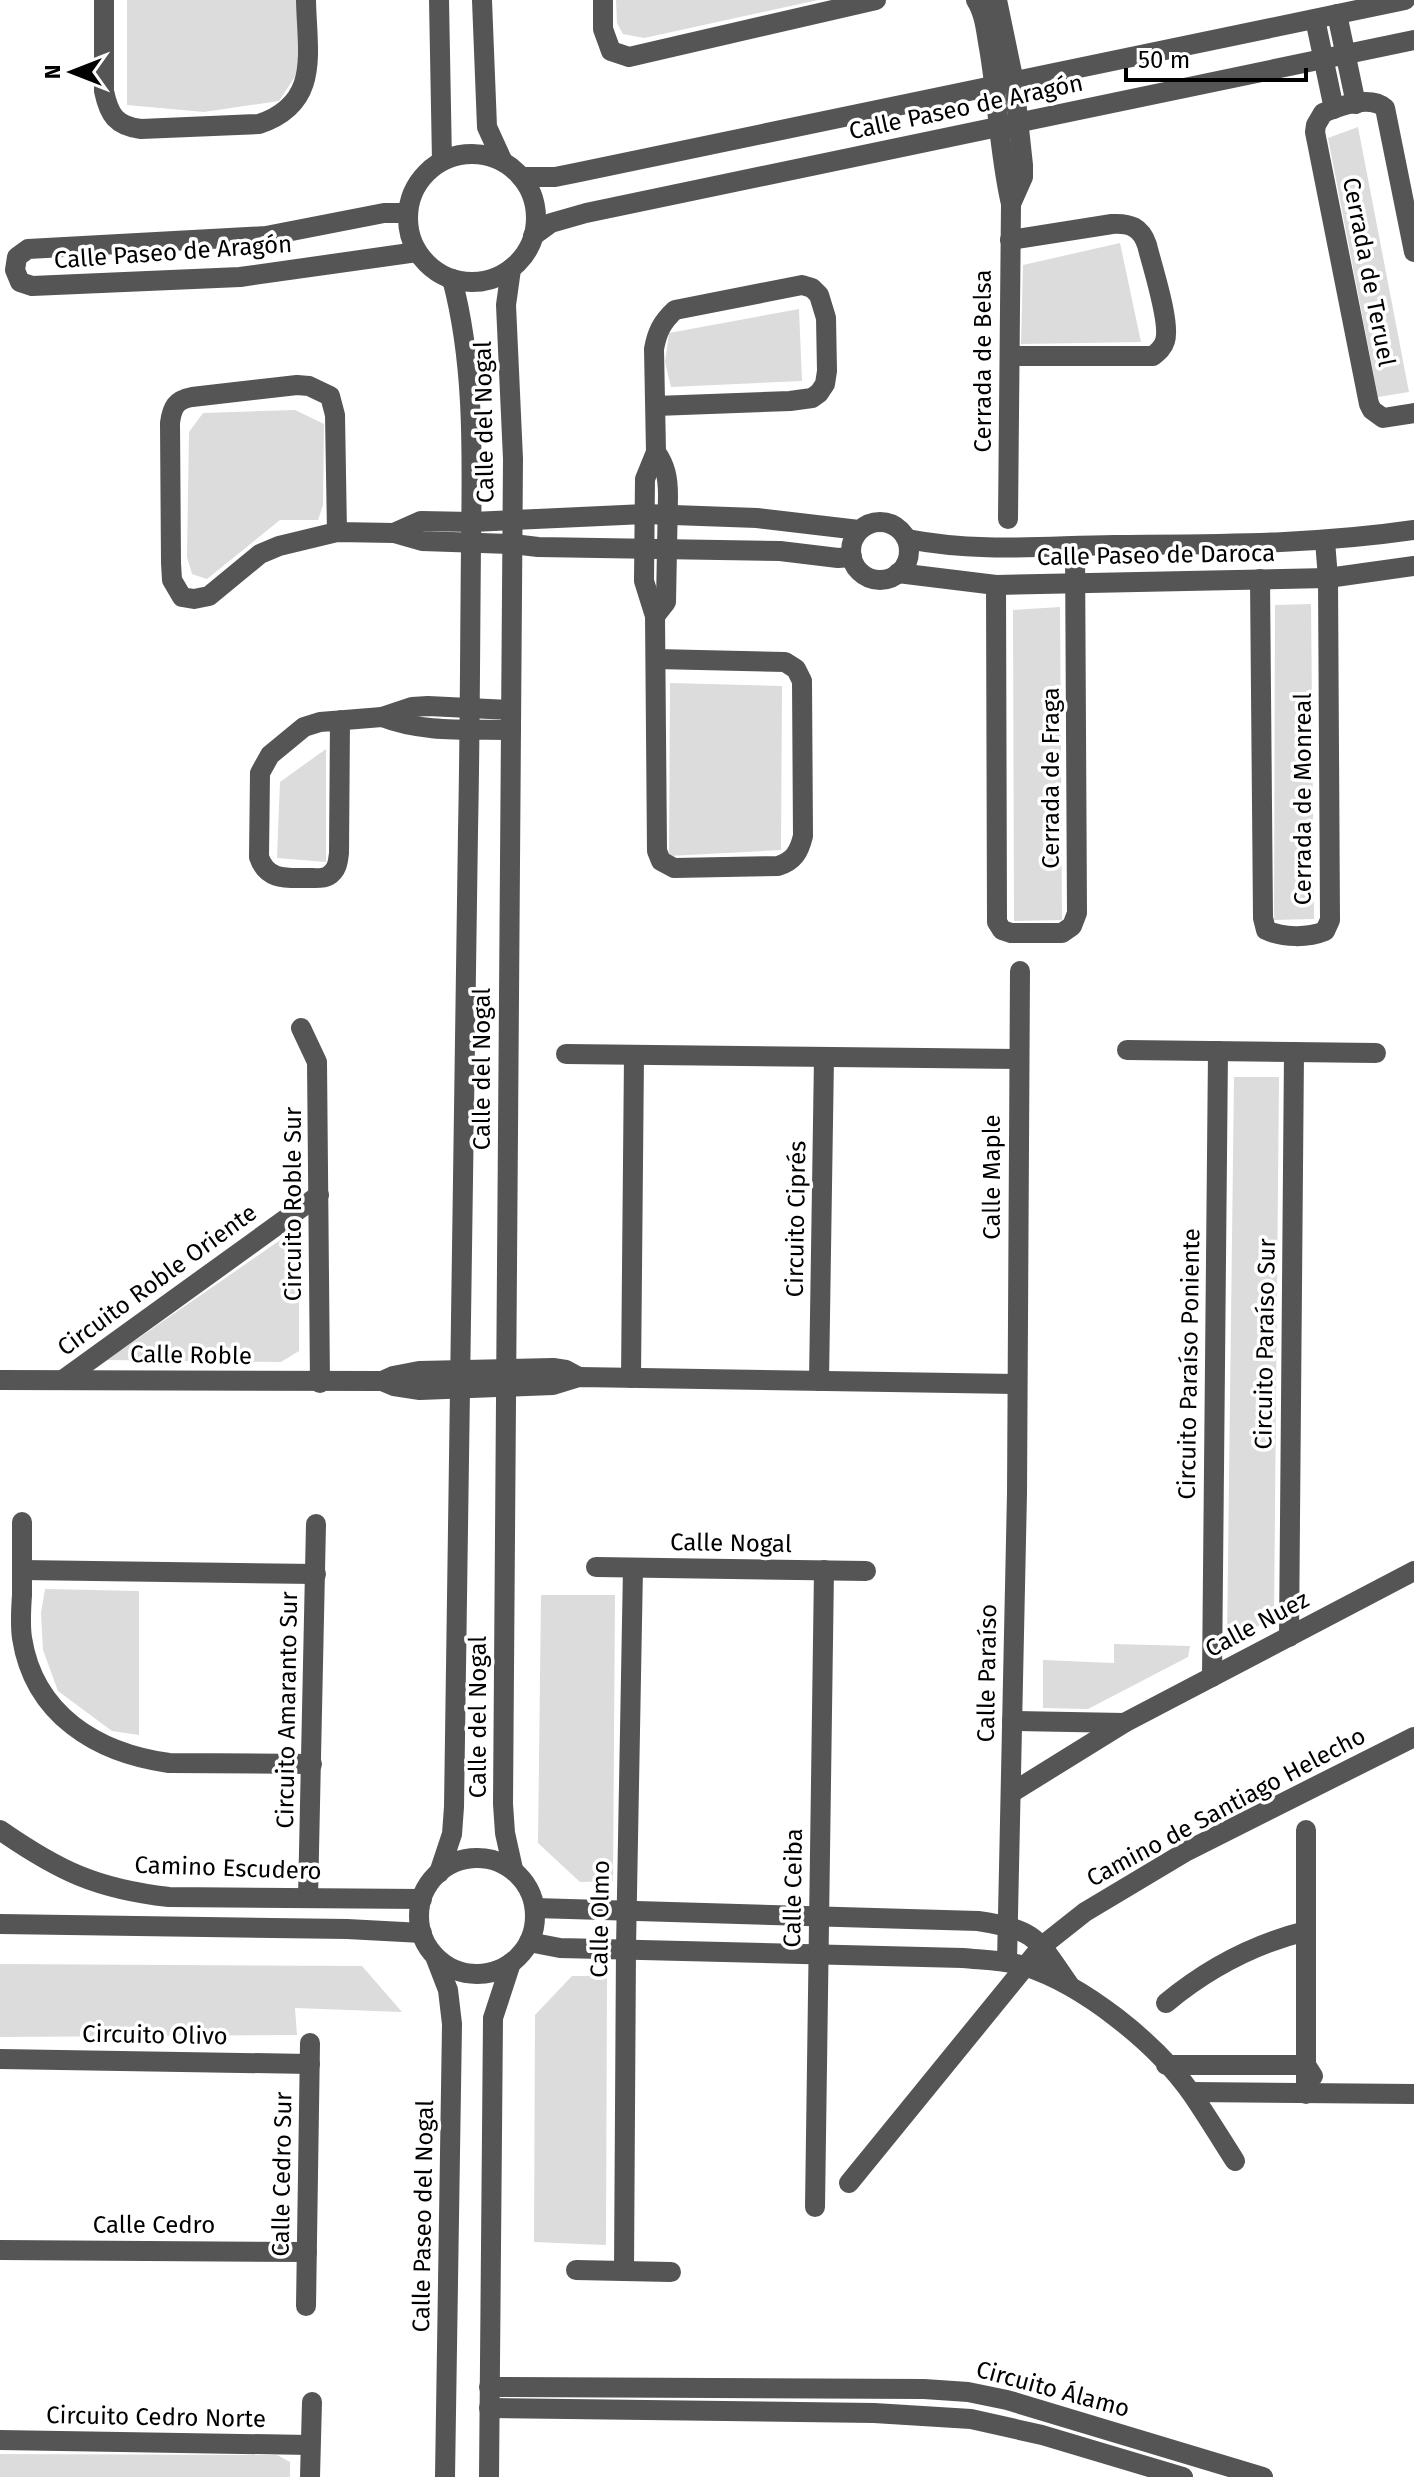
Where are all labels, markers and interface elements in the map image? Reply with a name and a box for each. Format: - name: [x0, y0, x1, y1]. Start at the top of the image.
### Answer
- north arrow: [32, 32, 112, 112]
- scale bar: [1126, 32, 1306, 82]
- text: 50 m: [1138, 46, 1190, 74]
- text: N: [39, 65, 66, 79]
- street label: Calle Paseo de Aragón: [846, 69, 1086, 145]
- street label: Cerrada de Teruel: [1337, 175, 1401, 369]
- street label: Calle Paseo de Aragón: [53, 230, 293, 274]
- street label: Cerrada de Belsa: [969, 269, 997, 453]
- street label: Calle del Nogal: [469, 341, 499, 503]
- street label: Calle Paseo de Daroca: [1037, 539, 1275, 571]
- street label: Cerrada de Fraga: [1037, 687, 1065, 869]
- street label: Cerrada de Monreal: [1289, 693, 1317, 905]
- street label: Calle del Nogal: [468, 988, 496, 1150]
- street label: Circuito Roble Sur: [279, 1106, 307, 1301]
- street label: Calle Maple: [978, 1114, 1006, 1240]
- street label: Circuito Ciprés: [781, 1140, 811, 1298]
- street label: Circuito Roble Oriente: [52, 1198, 262, 1362]
- street label: Circuito Paraíso Poniente: [1173, 1228, 1205, 1500]
- street label: Circuito Paraíso Sur: [1249, 1237, 1281, 1450]
- street label: Calle Roble: [130, 1340, 252, 1370]
- street label: Calle Nogal: [670, 1528, 792, 1558]
- street label: Calle Nuez: [1200, 1585, 1314, 1663]
- street label: Circuito Amaranto Sur: [271, 1590, 303, 1829]
- street label: Calle Paraíso: [972, 1603, 1002, 1743]
- street label: Calle del Nogal: [464, 1636, 492, 1798]
- street label: Camino de Santiago Helecho: [1082, 1721, 1370, 1893]
- street label: Calle Ceiba: [778, 1828, 808, 1948]
- street label: Camino Escudero: [134, 1851, 322, 1885]
- street label: Calle Olmo: [585, 1860, 615, 1978]
- street label: Circuito Olivo: [82, 2020, 228, 2050]
- street label: Calle Cedro Sur: [267, 2091, 297, 2257]
- street label: Calle Paseo del Nogal: [407, 2099, 439, 2333]
- street label: Calle Cedro: [93, 2211, 215, 2239]
- street label: Circuito Álamo: [973, 2354, 1133, 2423]
- street label: Circuito Cedro Norte: [46, 2401, 266, 2433]

